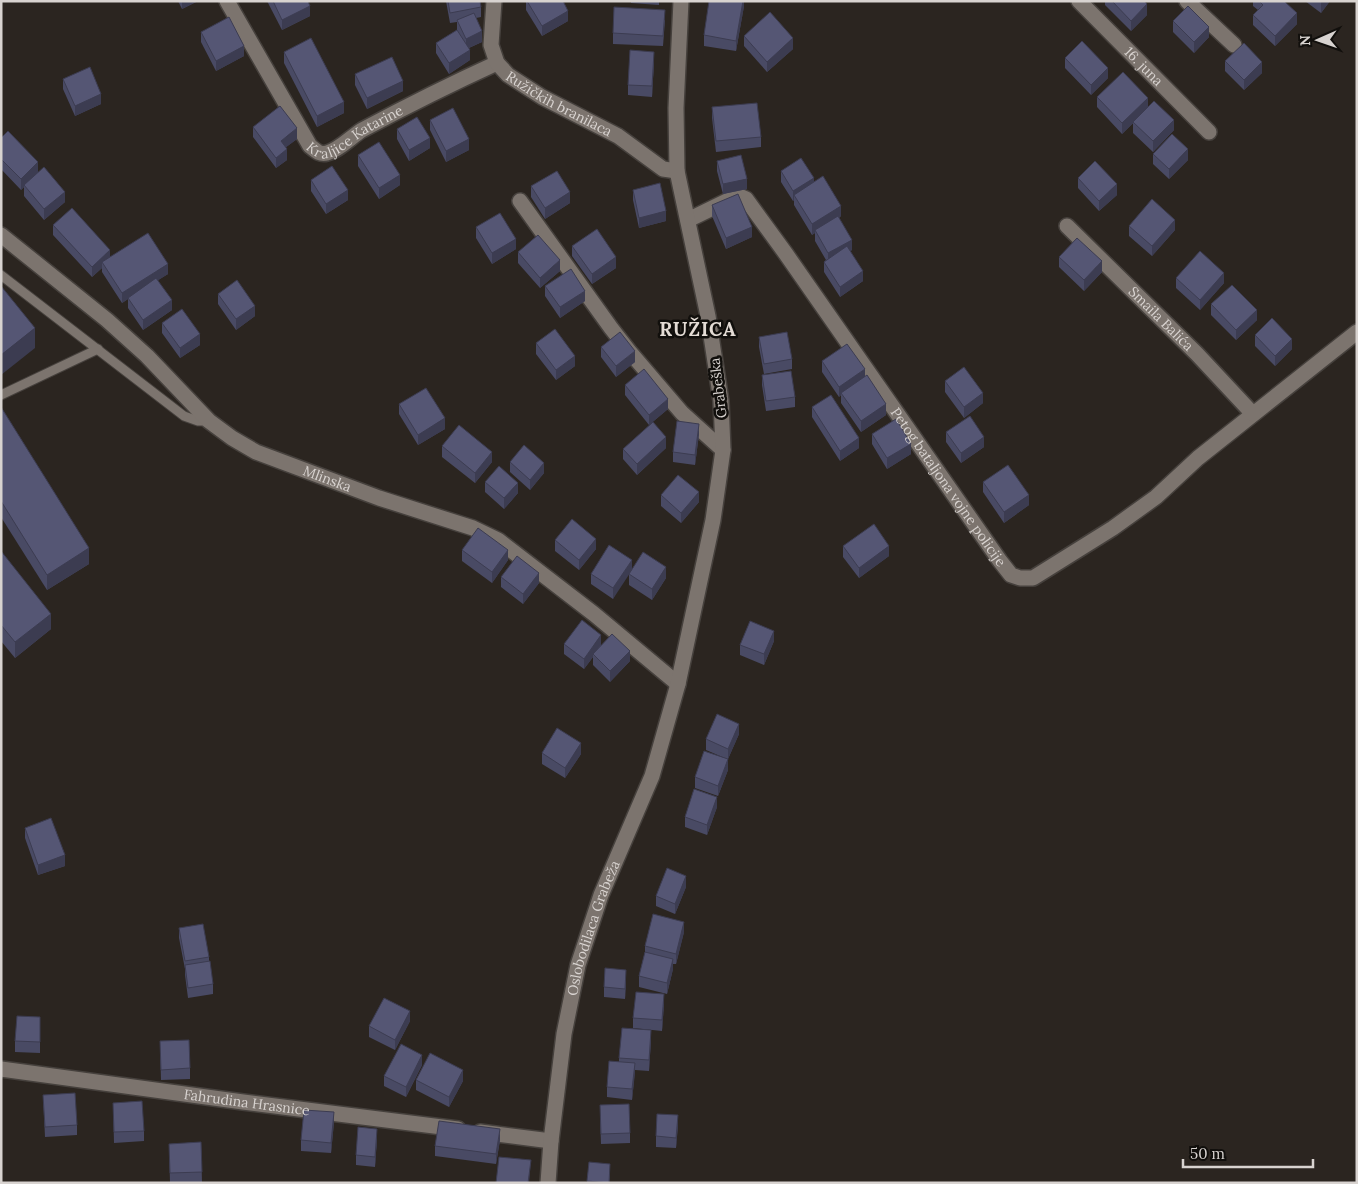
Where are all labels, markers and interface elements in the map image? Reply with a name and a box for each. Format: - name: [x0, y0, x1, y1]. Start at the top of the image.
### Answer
- north arrow: [1293, 15, 1343, 65]
- text: N: [1296, 35, 1314, 46]
- street label: 16. juna: [1120, 43, 1167, 90]
- street label: Ružičkih branilaca: [502, 67, 615, 140]
- street label: Kraljice Katarine: [303, 101, 406, 163]
- street label: Smaila Balića: [1125, 283, 1198, 355]
- district label: RUŽICA: [659, 317, 737, 341]
- street label: Grabeška: [705, 357, 731, 419]
- street label: Petog bataljona vojne policije: [887, 404, 1010, 570]
- street label: Mlinska: [301, 461, 354, 496]
- street label: Oslobodilaca Grabeža: [563, 858, 624, 997]
- street label: Fahrudina Hrasnice: [183, 1085, 311, 1119]
- scale bar: [1183, 1136, 1313, 1168]
- text: 50 m: [1190, 1144, 1225, 1163]

